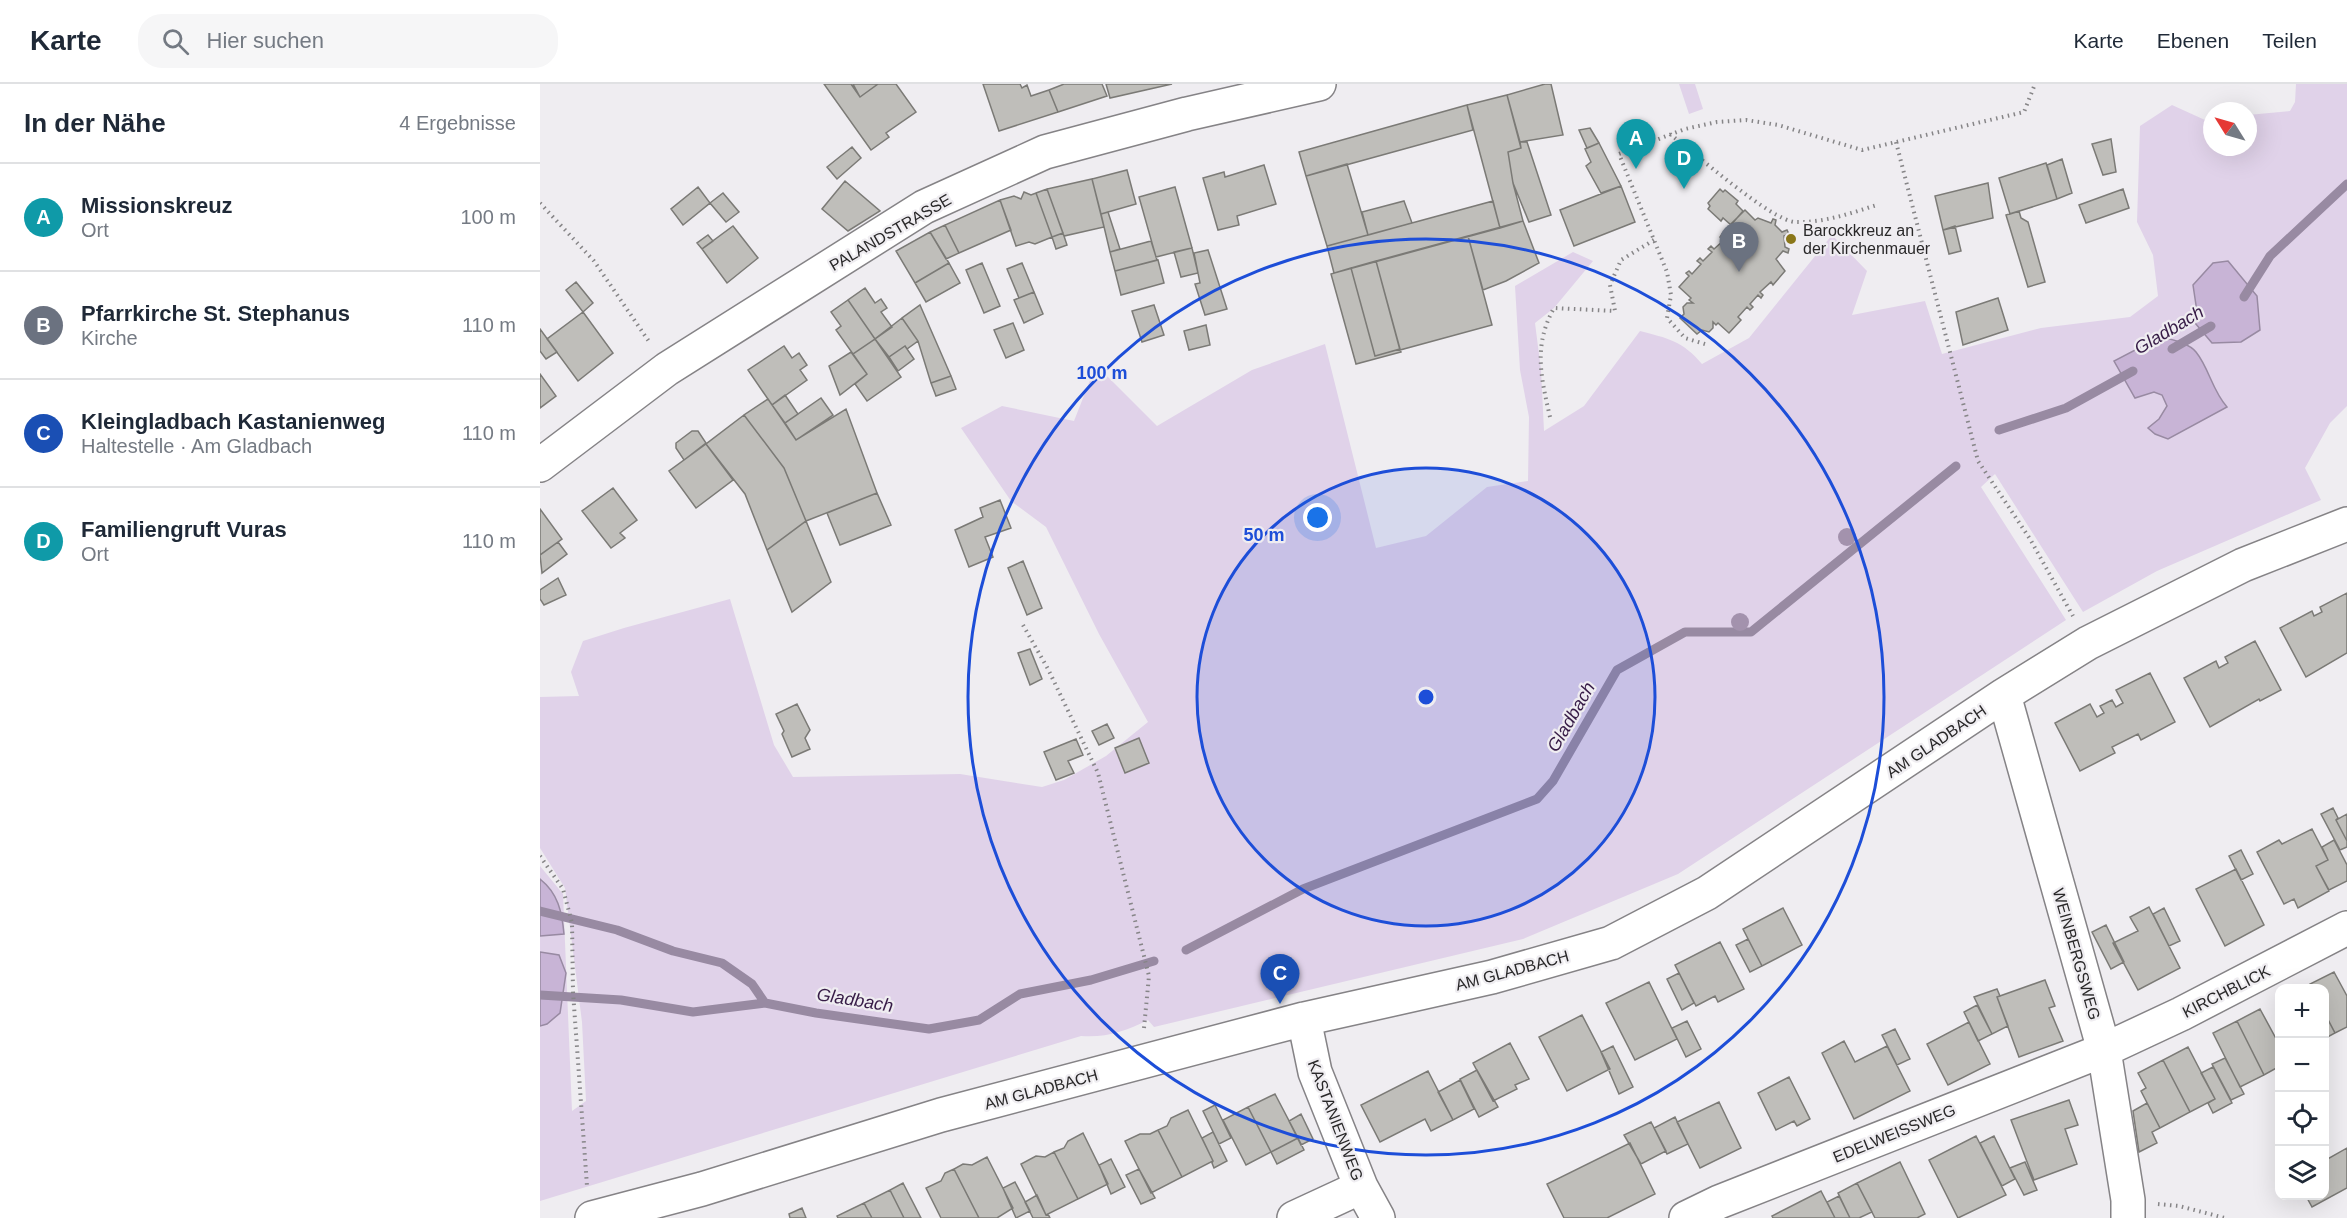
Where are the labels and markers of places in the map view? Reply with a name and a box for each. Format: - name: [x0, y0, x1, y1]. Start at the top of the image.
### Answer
- pin: A: [1616, 120, 1656, 169]
- pin: D: [1664, 140, 1704, 189]
- pin: B: [1720, 222, 1758, 272]
- place label: Barockkreuz an der Kirchenmauer: [1803, 222, 1931, 257]
- marker: Barockkreuz an der Kirchenmauer: [1784, 232, 1798, 246]
- centre of rings: [1416, 687, 1436, 707]
- pin: C: [1260, 954, 1300, 1004]

